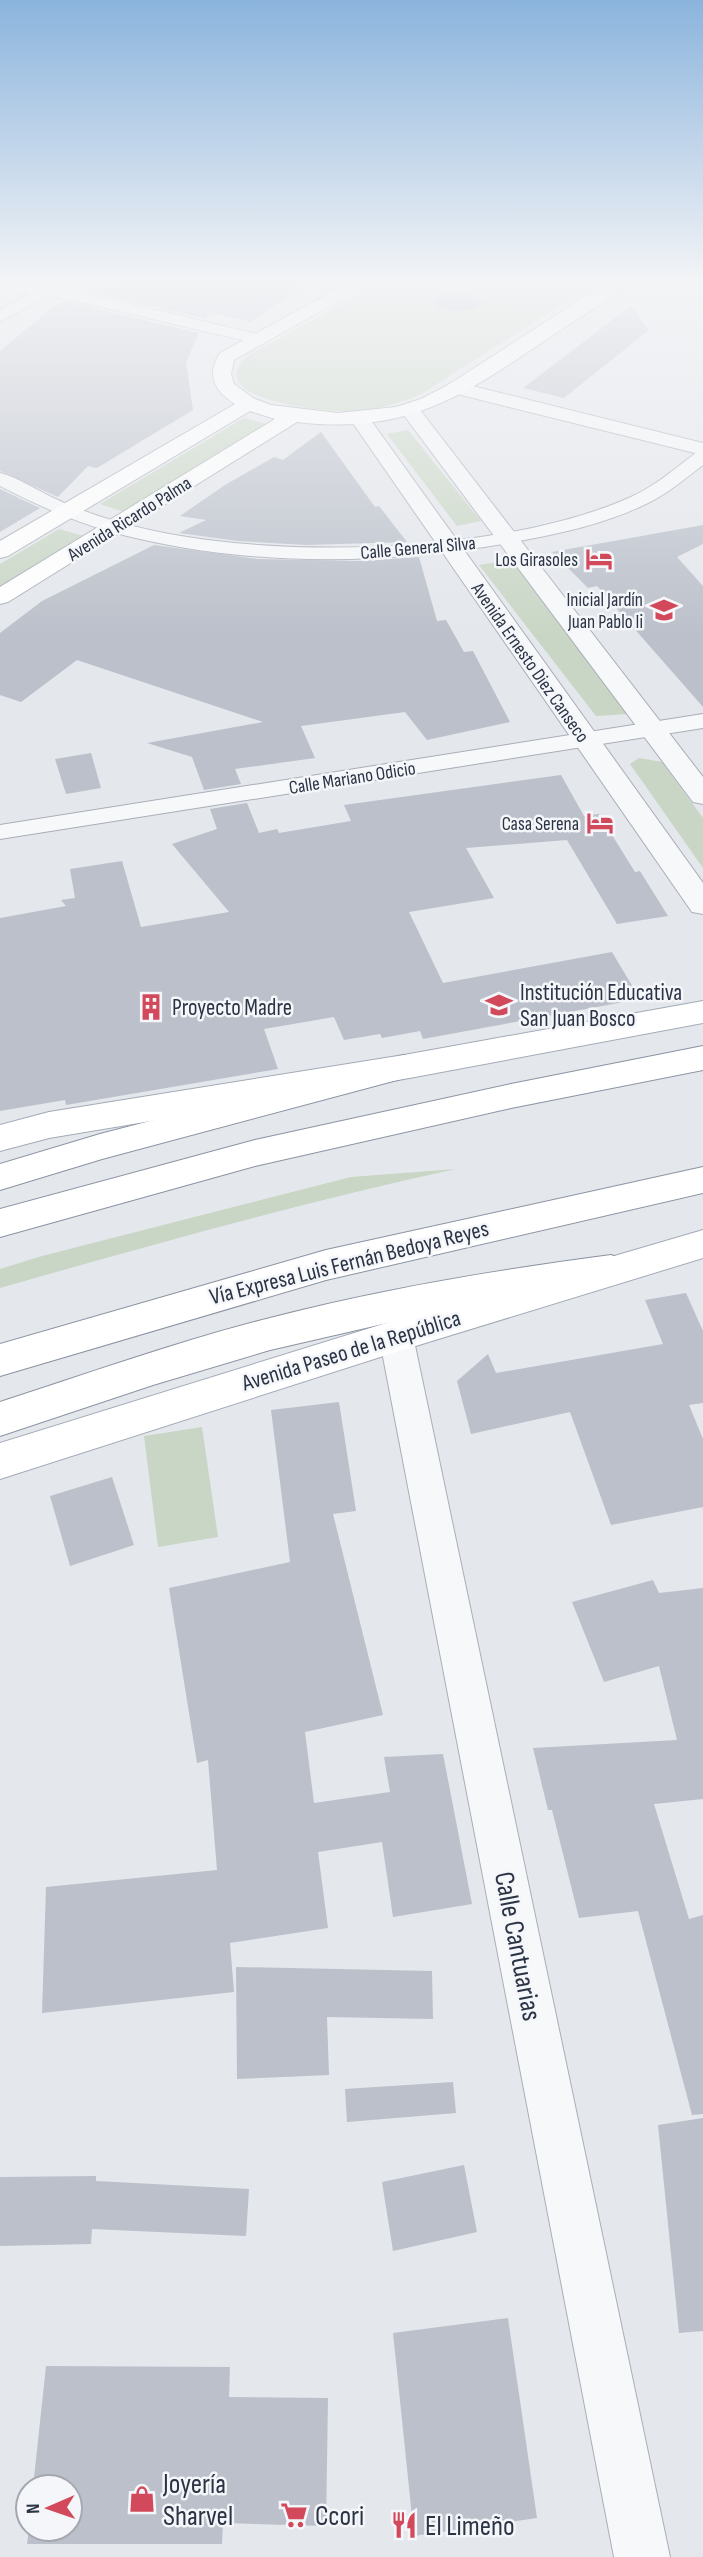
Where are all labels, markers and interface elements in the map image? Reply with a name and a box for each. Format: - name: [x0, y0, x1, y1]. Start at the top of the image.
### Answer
- street label: Avenida Ricardo Palma: [63, 472, 196, 567]
- street label: Calle General Silva: [360, 532, 477, 565]
- hotel icon: Los Girasoles: [584, 544, 614, 574]
- place label: Los Girasoles: [495, 549, 578, 572]
- street label: Avenida Ernesto Diez Canseco: [465, 578, 594, 747]
- place label: Inicial Jardín Juan Pablo Ii: [567, 589, 643, 634]
- school or university icon: Inicial Jardín Juan Pablo Ii: [649, 595, 679, 625]
- street label: Calle Mariano Odicio: [287, 757, 417, 800]
- hotel icon: Casa Serena: [585, 808, 615, 838]
- place label: Casa Serena: [502, 813, 579, 836]
- place label: Institución Educativa San Juan Bosco: [520, 979, 682, 1033]
- school or university icon: Institución Educativa San Juan Bosco: [484, 990, 514, 1020]
- building icon: Proyecto Madre: [136, 992, 166, 1022]
- place label: Proyecto Madre: [172, 994, 292, 1022]
- street label: Vía Expresa Luis Fernán Bedoya Reyes: [207, 1215, 492, 1311]
- street label: Avenida Paseo de la República: [238, 1304, 464, 1398]
- street label: Calle Cantuarias: [487, 1869, 548, 2024]
- place label: Joyería Sharvel: [162, 2468, 233, 2533]
- north arrow: [14, 2473, 84, 2543]
- shop icon: Joyería Sharvel: [127, 2484, 157, 2514]
- supermarket icon: Ccori: [279, 2500, 309, 2530]
- place label: Ccori: [315, 2500, 364, 2533]
- text: N: [22, 2503, 45, 2514]
- restaurant icon: El Limeño: [389, 2510, 419, 2540]
- place label: El Limeño: [425, 2510, 515, 2543]

